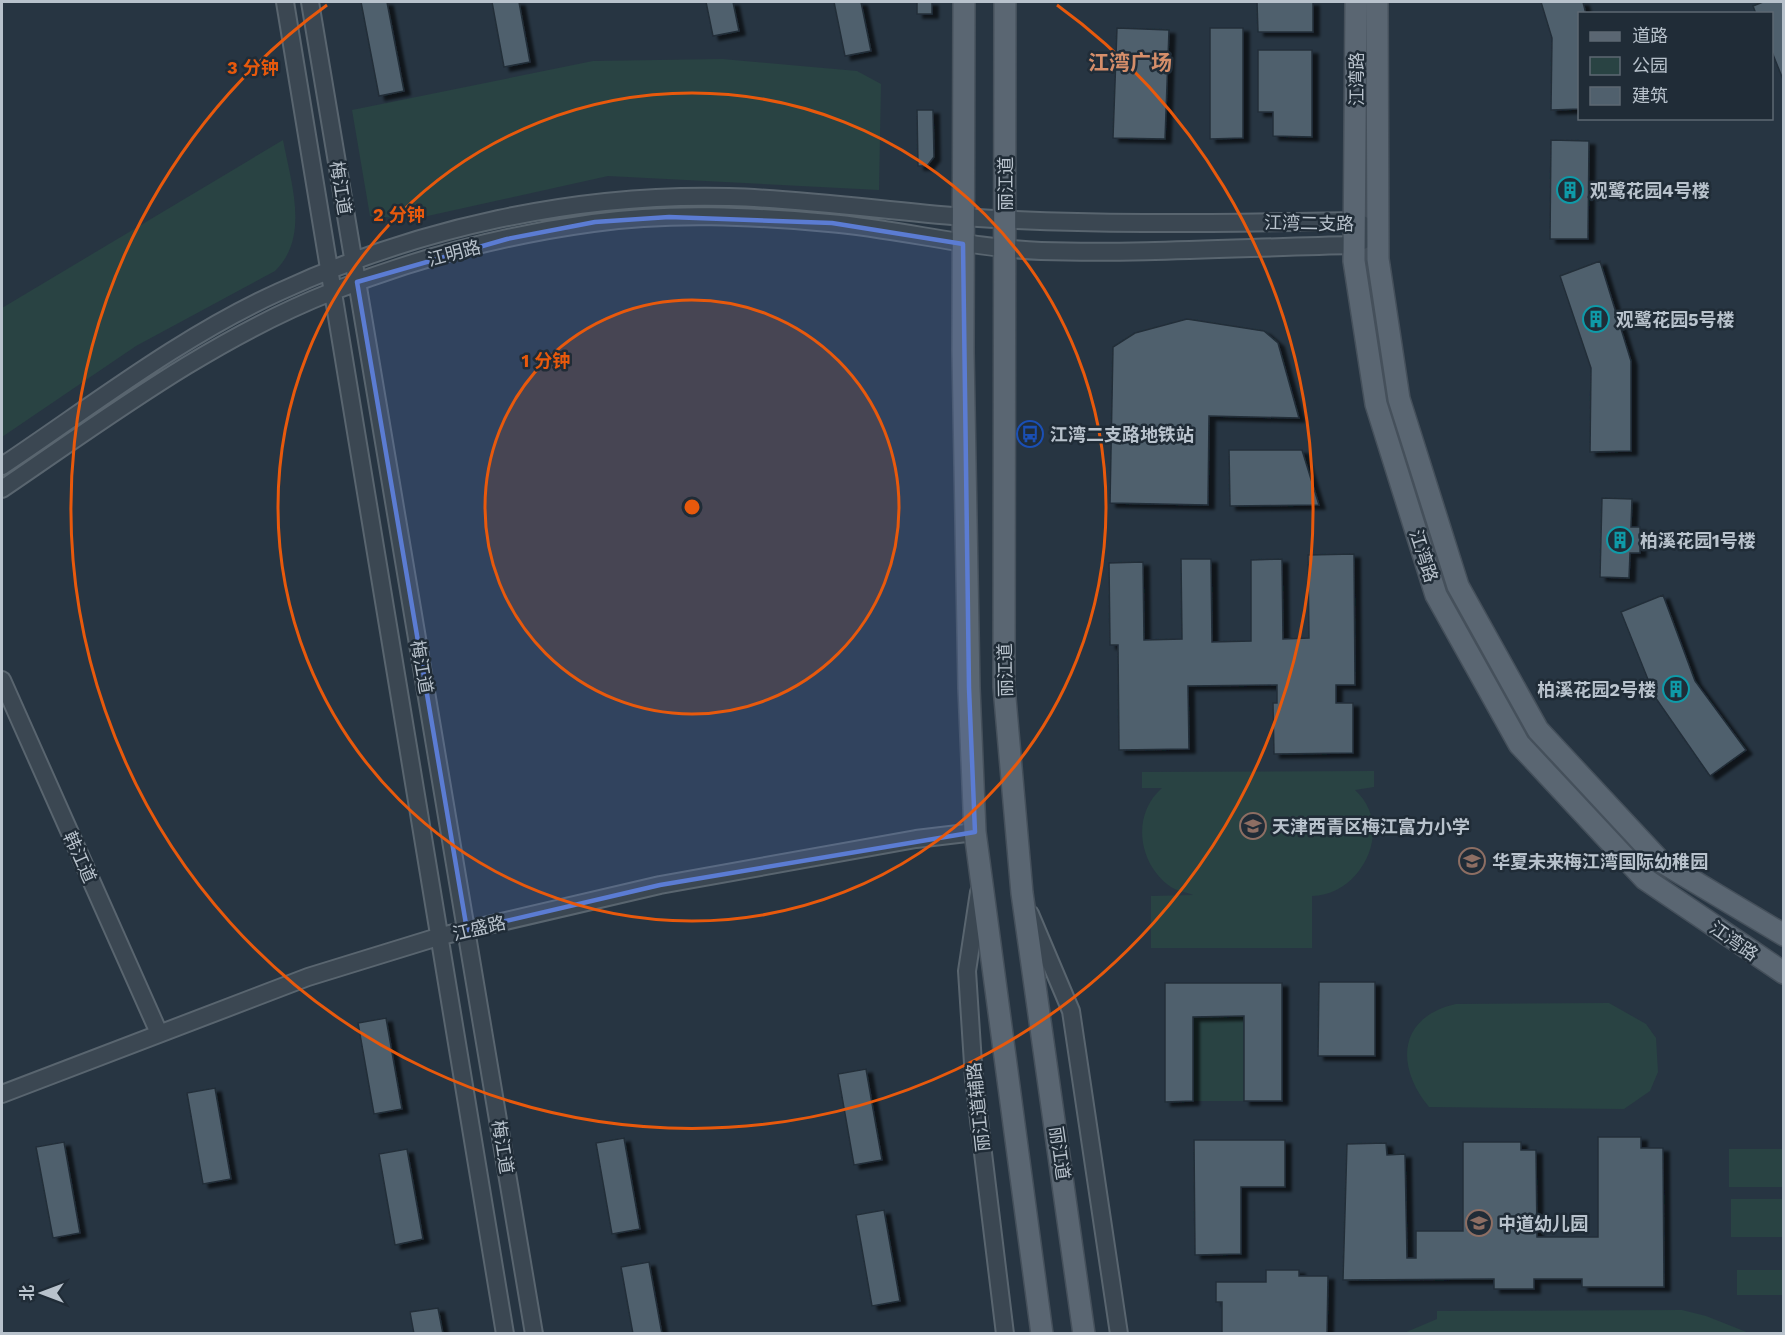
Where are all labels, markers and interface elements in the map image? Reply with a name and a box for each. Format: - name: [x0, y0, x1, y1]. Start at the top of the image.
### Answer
- legend: [1578, 12, 1773, 120]
- text: 道路: [1632, 25, 1668, 46]
- district label: 江湾广场: [1088, 50, 1172, 75]
- street label: 江湾路: [1346, 52, 1367, 106]
- text: 公园: [1632, 55, 1668, 76]
- text: 3 分钟: [227, 57, 279, 78]
- text: 建筑: [1632, 85, 1668, 106]
- street label: 丽江道: [995, 157, 1016, 211]
- street label: 梅江道: [326, 160, 356, 216]
- building icon: 观鹭花园4号楼: [1555, 175, 1585, 205]
- place label: 观鹭花园4号楼: [1590, 180, 1710, 201]
- text: 2 分钟: [373, 204, 425, 225]
- street label: 江湾二支路: [1264, 212, 1354, 234]
- street label: 江明路: [425, 236, 483, 270]
- building icon: 观鹭花园5号楼: [1581, 304, 1611, 334]
- place label: 观鹭花园5号楼: [1616, 309, 1735, 330]
- text: 1 分钟: [522, 350, 570, 371]
- bus stop icon: 江湾二支路地铁站: [1015, 419, 1045, 449]
- place label: 江湾二支路地铁站: [1050, 424, 1194, 445]
- centre of rings: [682, 497, 702, 517]
- building icon: 柏溪花园1号楼: [1605, 525, 1635, 555]
- street label: 江湾路: [1406, 527, 1442, 585]
- place label: 柏溪花园1号楼: [1640, 530, 1756, 551]
- street label: 梅江道: [407, 639, 437, 695]
- street label: 丽江道: [994, 643, 1016, 697]
- building icon: 柏溪花园2号楼: [1661, 674, 1691, 704]
- place label: 柏溪花园2号楼: [1537, 679, 1656, 700]
- school or university icon: 天津西青区梅江富力小学: [1238, 811, 1268, 841]
- place label: 天津西青区梅江富力小学: [1272, 816, 1470, 837]
- street label: 韩江道: [59, 828, 101, 886]
- school or university icon: 华夏未来梅江湾国际幼稚园: [1457, 846, 1487, 876]
- place label: 华夏未来梅江湾国际幼稚园: [1492, 851, 1708, 872]
- street label: 江盛路: [450, 912, 508, 944]
- street label: 江湾路: [1706, 917, 1762, 965]
- street label: 丽江道辅路: [963, 1061, 993, 1153]
- street label: 梅江道: [488, 1119, 518, 1175]
- street label: 丽江道: [1046, 1125, 1074, 1181]
- school or university icon: 中道幼儿园: [1464, 1208, 1494, 1238]
- place label: 中道幼儿园: [1498, 1213, 1588, 1234]
- north arrow: [12, 1263, 72, 1323]
- text: 北: [18, 1285, 37, 1301]

